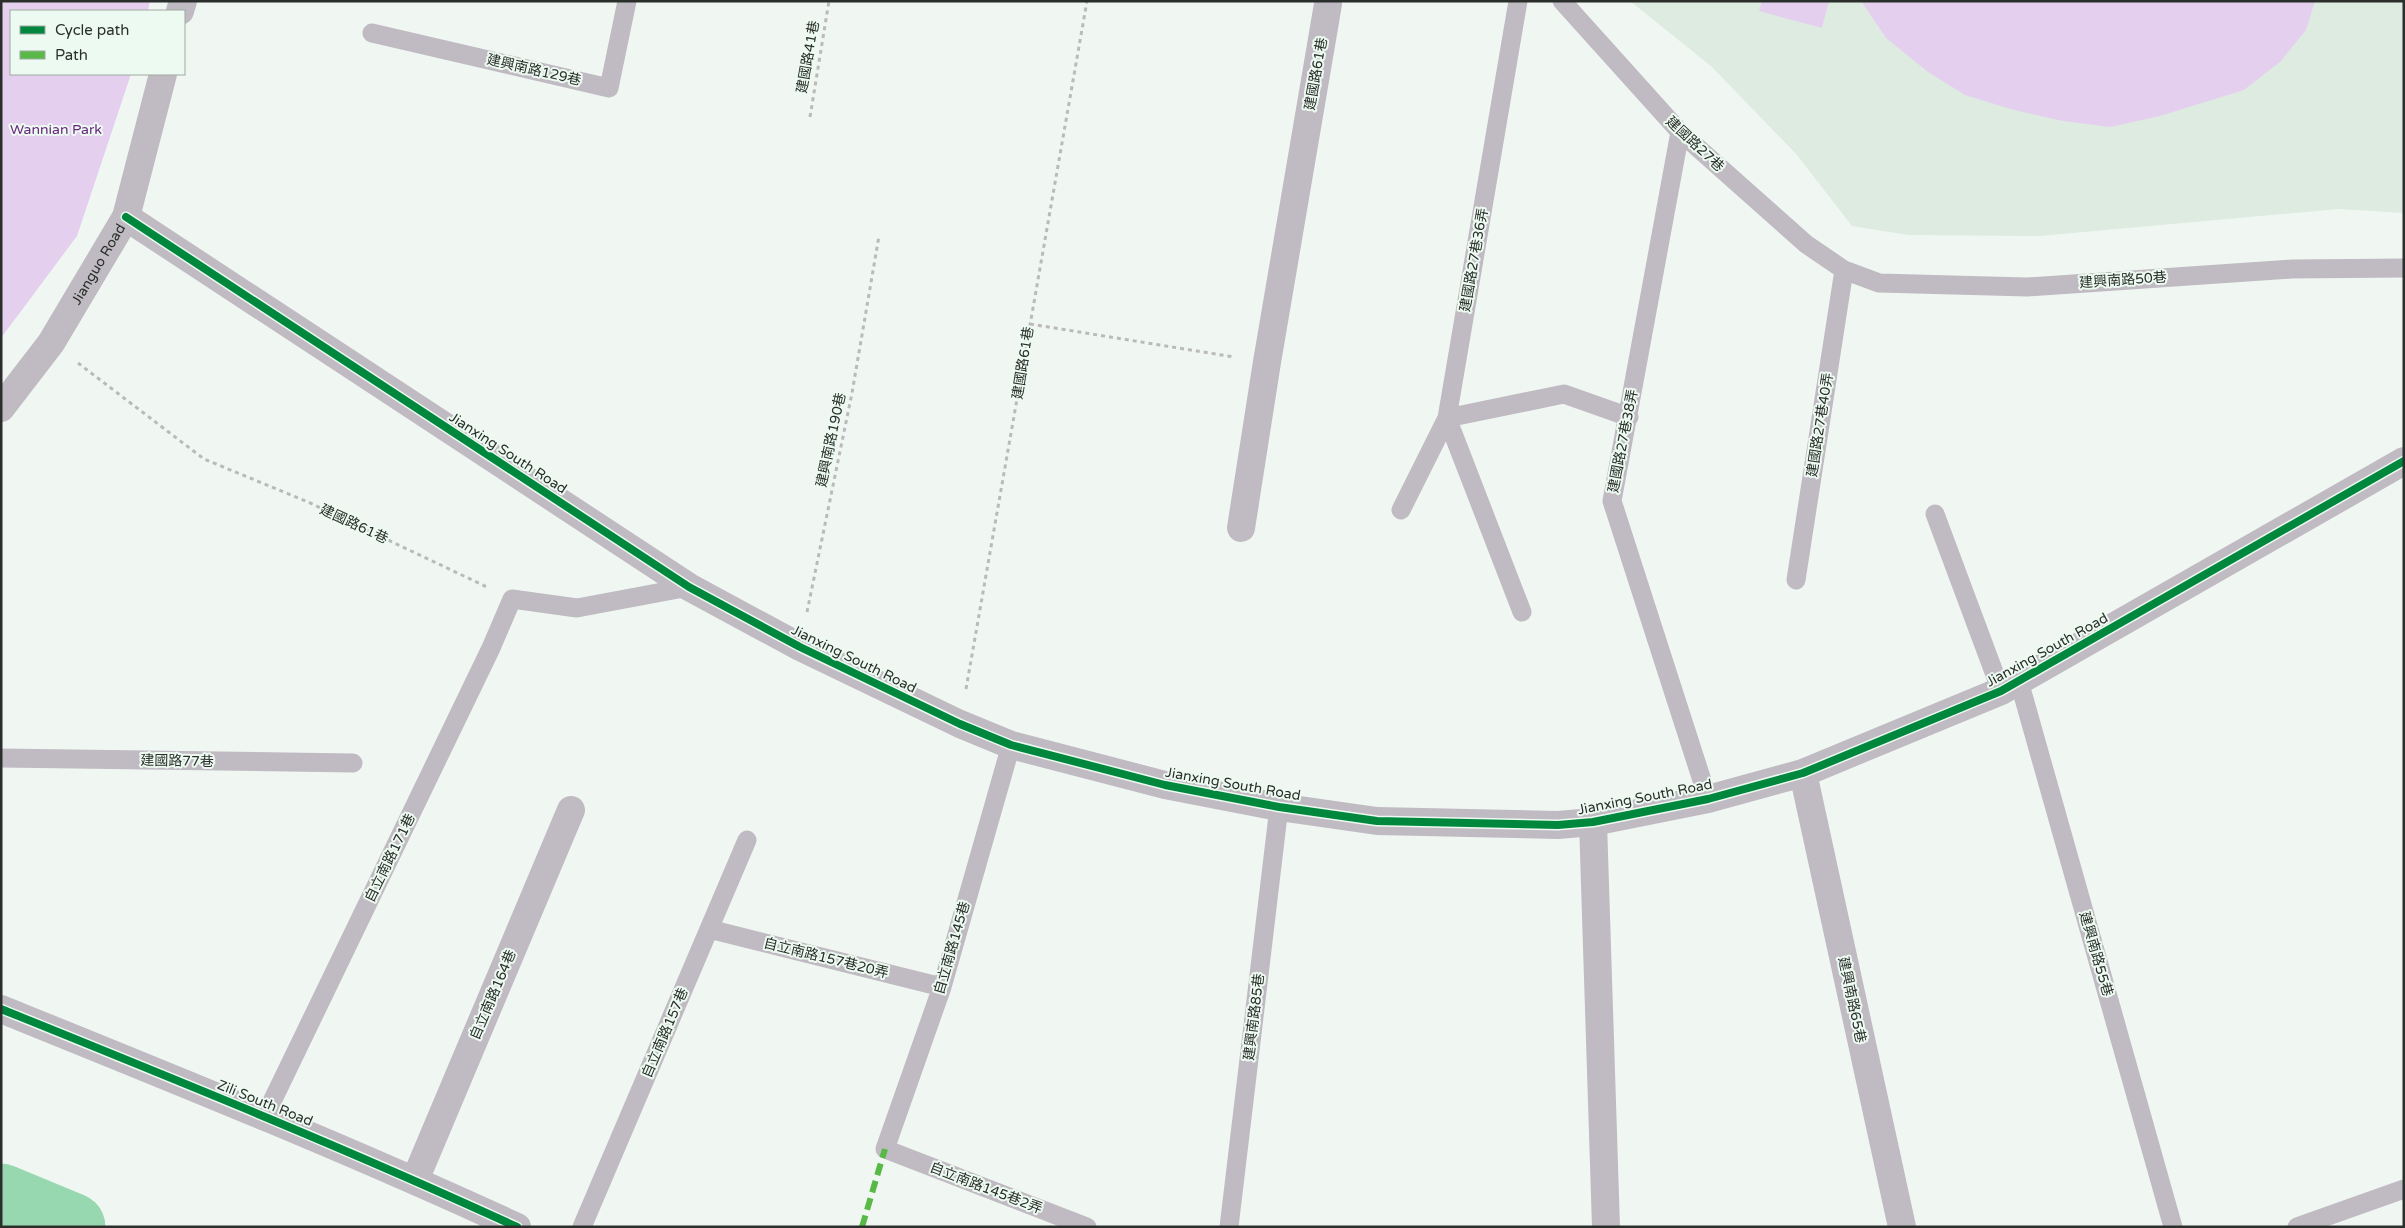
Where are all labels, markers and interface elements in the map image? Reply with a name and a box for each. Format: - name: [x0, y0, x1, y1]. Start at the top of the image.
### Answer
- legend: [10, 10, 185, 75]
- street label: 建國路41巷: [793, 19, 823, 95]
- text: Cycle path: [55, 21, 129, 39]
- street label: 建國路61巷: [1301, 36, 1331, 112]
- text: Path: [55, 46, 88, 64]
- street label: 建興南路129巷: [485, 51, 583, 89]
- street label: 建國路27巷: [1662, 113, 1728, 175]
- park label: Wannian Park: [10, 121, 102, 138]
- street label: 建國路27巷36弄: [1456, 207, 1492, 313]
- street label: Jianguo Road: [67, 220, 129, 307]
- street label: 建興南路50巷: [2079, 268, 2167, 292]
- street label: 建國路61巷: [1009, 325, 1037, 401]
- street label: 建國路27巷40弄: [1803, 372, 1837, 478]
- street label: 建國路27巷38弄: [1605, 388, 1641, 494]
- street label: 建興南路190巷: [813, 391, 849, 489]
- street label: Jianxing South Road: [446, 409, 570, 497]
- street label: 建國路61巷: [317, 501, 391, 547]
- street label: Jianxing South Road: [1983, 609, 2111, 691]
- street label: Jianxing South Road: [789, 621, 919, 697]
- street label: 建國路77巷: [140, 752, 214, 770]
- street label: Jianxing South Road: [1164, 764, 1302, 804]
- street label: Jianxing South Road: [1576, 776, 1714, 818]
- street label: 自立南路171巷: [361, 811, 419, 905]
- street label: 自立南路145巷: [931, 899, 973, 997]
- street label: 建興南路55巷: [2076, 910, 2116, 998]
- street label: 自立南路157巷20弄: [762, 934, 890, 982]
- street label: 自立南路164巷: [466, 947, 520, 1043]
- street label: 建興南路65巷: [1835, 955, 1869, 1045]
- street label: 建興南路85巷: [1240, 972, 1268, 1062]
- street label: 自立南路157巷: [638, 985, 692, 1081]
- street label: Zili South Road: [215, 1076, 315, 1130]
- street label: 自立南路145巷2弄: [927, 1159, 1045, 1217]

